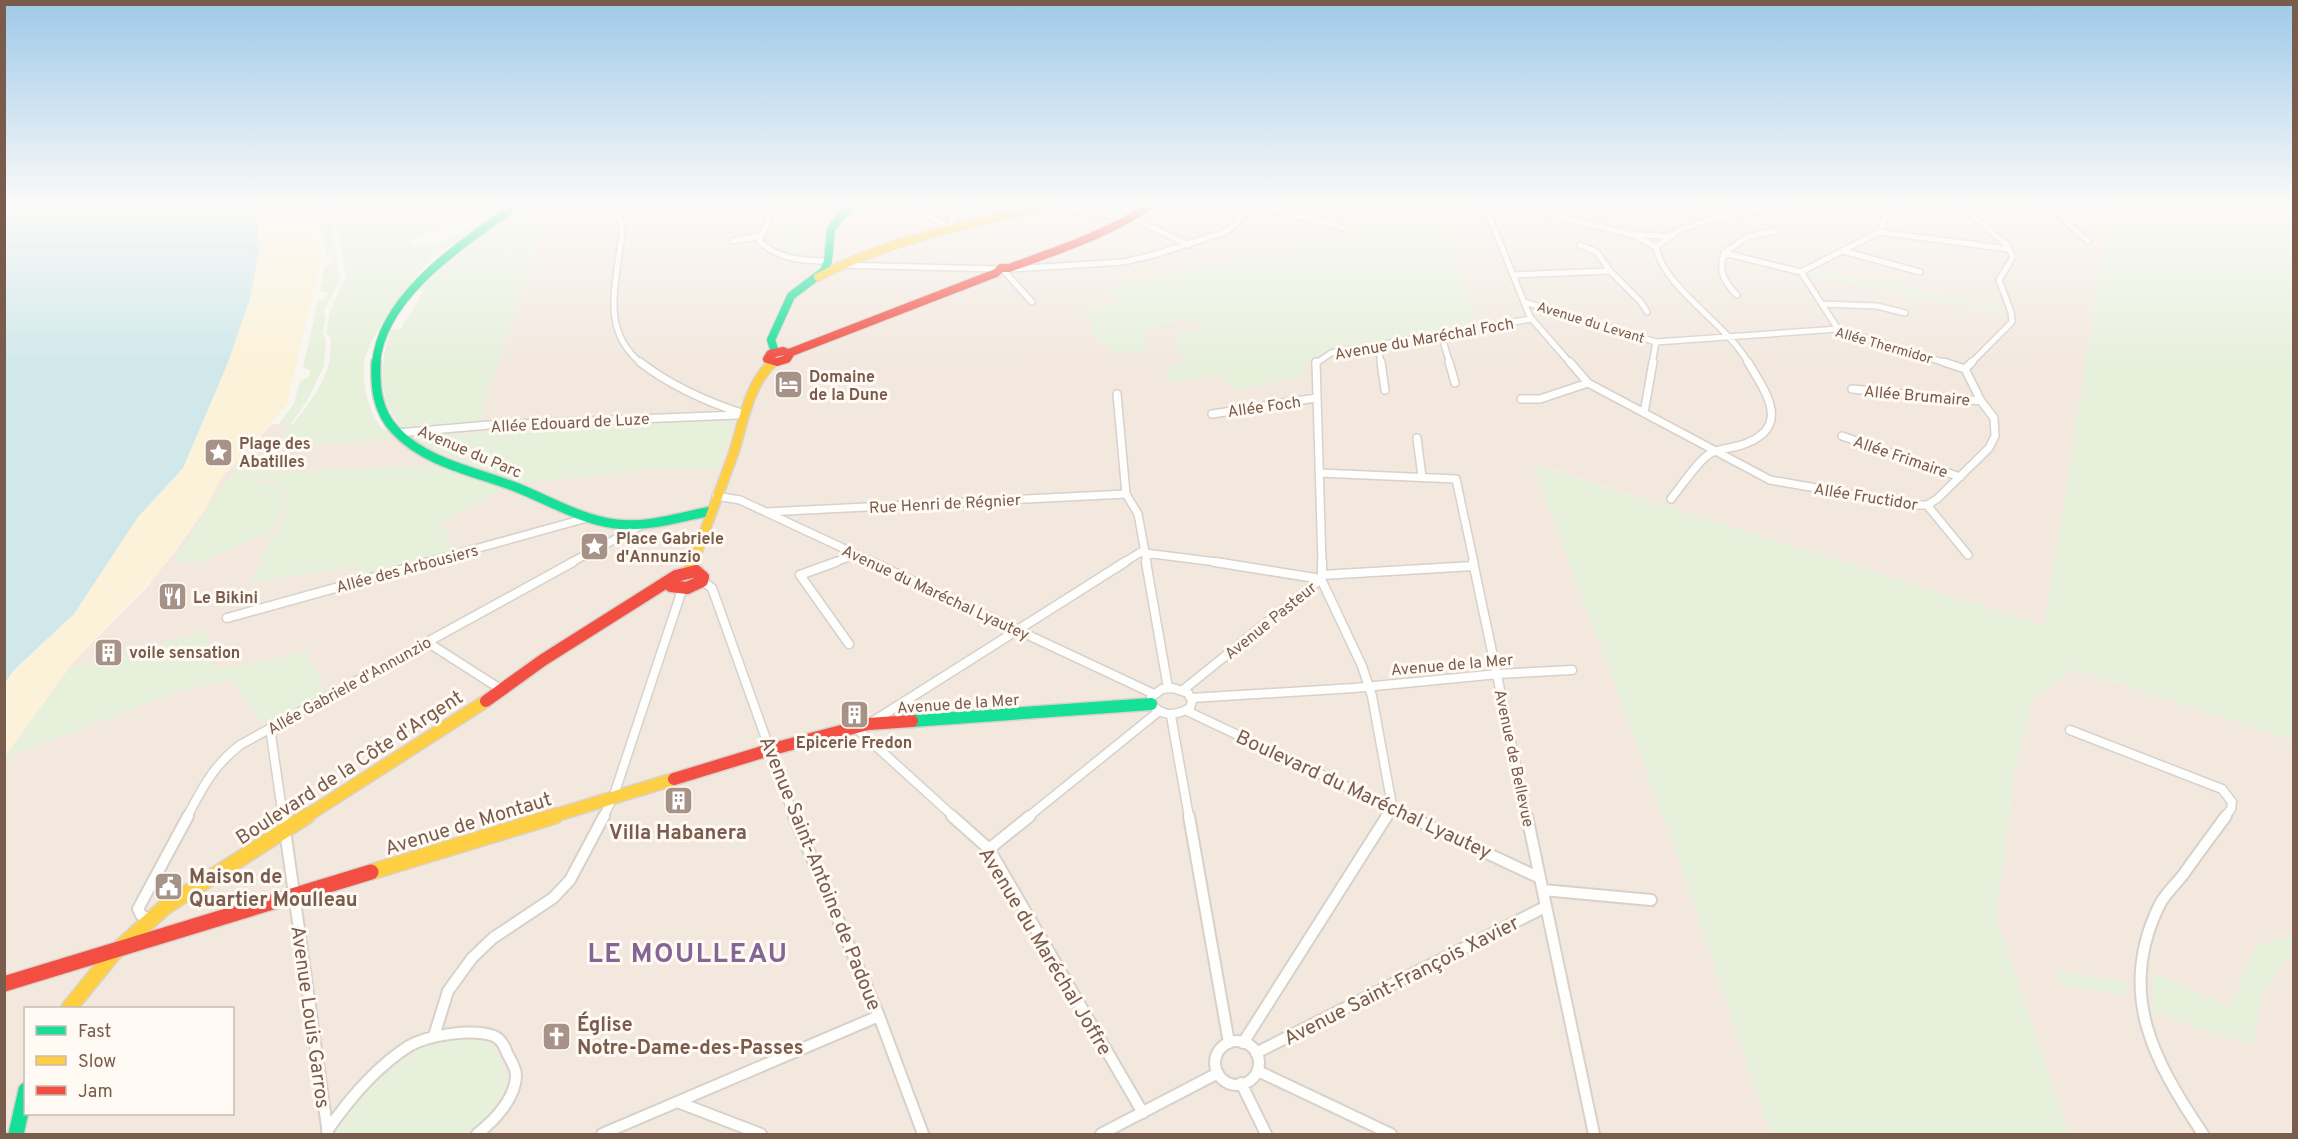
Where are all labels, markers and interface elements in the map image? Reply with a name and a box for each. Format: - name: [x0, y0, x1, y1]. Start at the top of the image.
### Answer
- street label: Avenue du Levant: [1535, 299, 1646, 348]
- street label: Avenue du Maréchal Foch: [1333, 314, 1516, 366]
- street label: Allée Thermidor: [1833, 324, 1935, 369]
- place label: Domaine de la Dune: [809, 368, 888, 406]
- hotel icon: Domaine de la Dune: [772, 369, 804, 401]
- street label: Allée Brumaire: [1863, 382, 1971, 412]
- street label: Allée Foch: [1226, 393, 1302, 423]
- street label: Allée Edouard de Luze: [490, 410, 650, 438]
- street label: Avenue du Parc: [414, 422, 524, 484]
- street label: Allée Frimaire: [1850, 432, 1950, 483]
- place label: Plage des Abatilles: [239, 435, 311, 473]
- place icon: Plage des Abatilles: [202, 436, 234, 468]
- street label: Allée Fructidor: [1812, 480, 1919, 516]
- street label: Rue Henri de Régnier: [869, 491, 1022, 519]
- place label: Place Gabriele d'Annunzio: [616, 530, 724, 568]
- place icon: Place Gabriele d'Annunzio: [579, 531, 611, 563]
- street label: Allée des Arbousiers: [334, 541, 481, 599]
- street label: Avenue du Maréchal Lyautey: [838, 542, 1032, 646]
- street label: Avenue Pasteur: [1221, 578, 1321, 665]
- restaurant icon: Le Bikini: [156, 581, 188, 613]
- place label: Le Bikini: [193, 589, 258, 609]
- street label: Allée Gabriele d'Annunzio: [264, 633, 436, 740]
- building icon: voile sensation: [92, 636, 124, 668]
- place label: voile sensation: [129, 644, 240, 664]
- street label: Avenue de la Mer: [1390, 651, 1514, 681]
- street label: Boulevard de la Côte d'Argent: [232, 685, 469, 852]
- street label: Avenue de Bellevue: [1489, 688, 1537, 829]
- street label: Avenue de la Mer: [896, 691, 1020, 719]
- building icon: Epicerie Fredon: [838, 698, 870, 730]
- street label: Boulevard du Maréchal Lyautey: [1231, 725, 1495, 867]
- street label: Avenue Saint-Antoine de Padoue: [752, 733, 886, 1015]
- place label: Epicerie Fredon: [796, 734, 912, 754]
- building icon: Villa Habanera: [662, 785, 694, 817]
- street label: Avenue de Montaut: [382, 787, 555, 863]
- place label: Villa Habanera: [609, 821, 747, 847]
- street label: Avenue du Maréchal Joffre: [972, 843, 1117, 1061]
- place label: Maison de Quartier Moulleau: [189, 865, 358, 914]
- public building icon: Maison de Quartier Moulleau: [152, 871, 184, 903]
- street label: Avenue Saint-François Xavier: [1280, 911, 1524, 1053]
- street label: Avenue Louis Garros: [283, 924, 335, 1110]
- district label: LE MOULLEAU: [587, 938, 789, 972]
- legend: [24, 1007, 234, 1115]
- place label: Église Notre-Dame-des-Passes: [577, 1011, 804, 1062]
- church icon: Église Notre-Dame-des-Passes: [540, 1020, 572, 1052]
- text: Fast: [78, 1021, 111, 1044]
- text: Slow: [78, 1051, 116, 1074]
- text: Jam: [78, 1081, 113, 1104]

